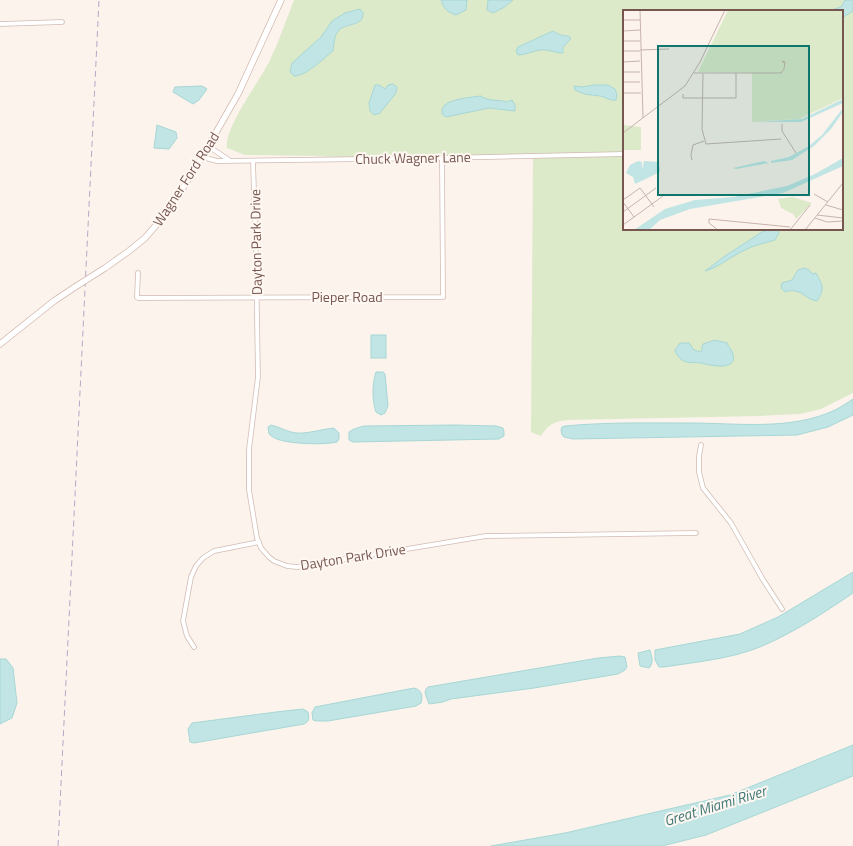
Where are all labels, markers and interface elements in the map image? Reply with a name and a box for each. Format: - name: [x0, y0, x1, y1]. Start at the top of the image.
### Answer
- inset map: [623, 10, 843, 230]
- street label: Wagner Ford Road: [147, 127, 224, 230]
- street label: Chuck Wagner Lane: [355, 146, 471, 169]
- street label: Dayton Park Drive: [244, 189, 267, 295]
- street label: Pieper Road: [311, 286, 383, 307]
- street label: Dayton Park Drive: [299, 538, 407, 575]
- water label: Great Miami River: [661, 778, 771, 832]

